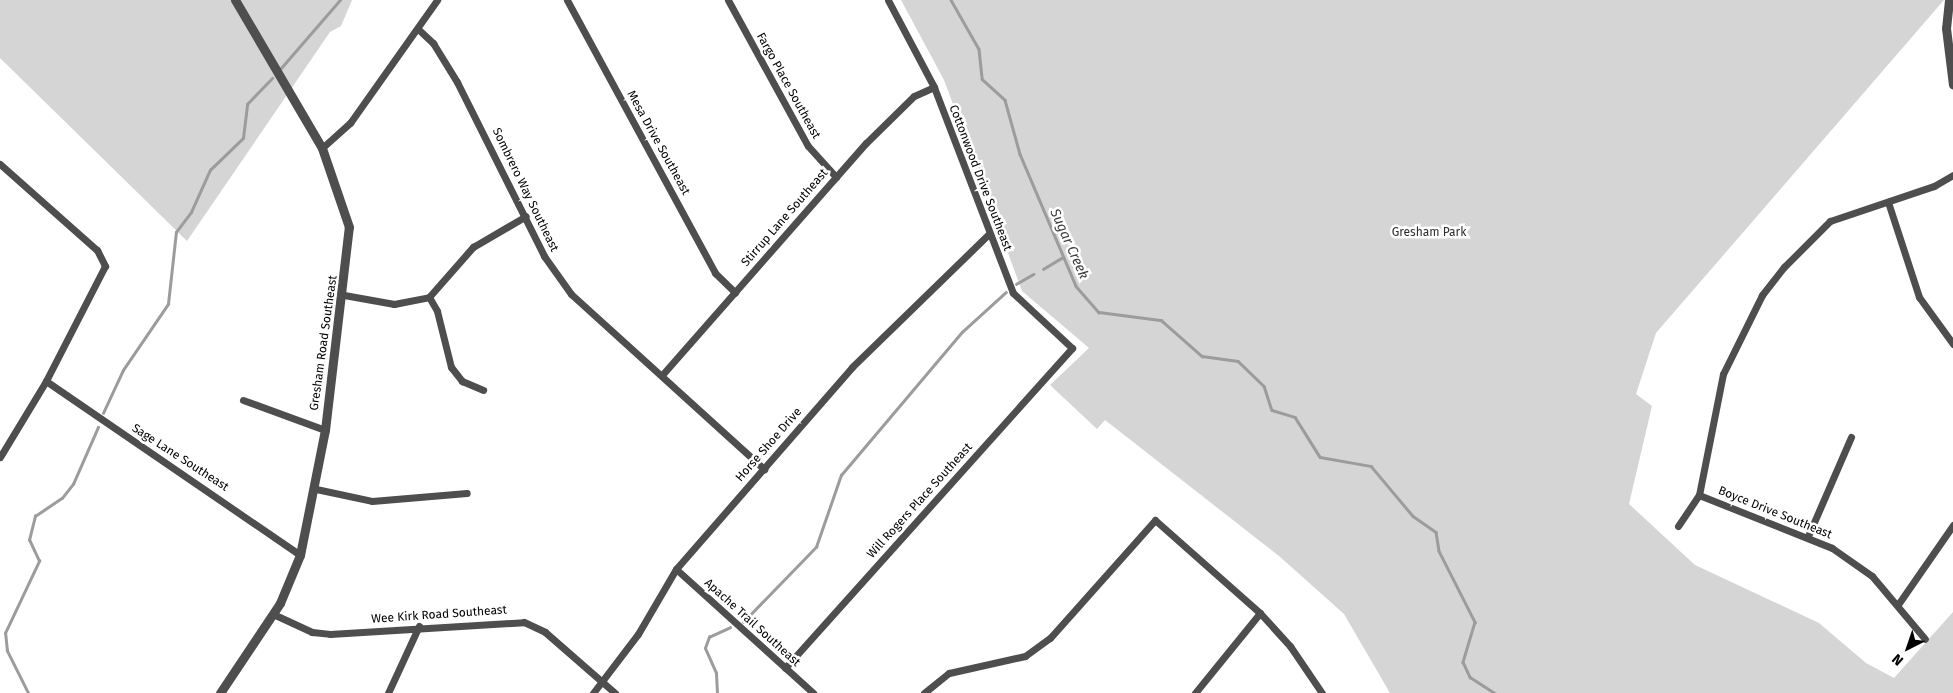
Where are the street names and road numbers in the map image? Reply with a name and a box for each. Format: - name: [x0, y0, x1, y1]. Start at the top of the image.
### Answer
- street label: Fargo Place Southeast: [753, 30, 823, 142]
- street label: Mesa Drive Southeast: [623, 88, 693, 198]
- street label: Cottonwood Drive Southeast: [946, 103, 1014, 253]
- street label: Sombrero Way Southeast: [489, 126, 561, 254]
- street label: Stirrup Lane Southeast: [739, 166, 831, 270]
- street label: Gresham Road Southeast: [307, 274, 341, 412]
- street label: Horse Shoe Drive: [733, 405, 805, 485]
- street label: Sage Lane Southeast: [129, 421, 231, 495]
- street label: Will Rogers Place Southeast: [864, 440, 976, 562]
- street label: Boyce Drive Southeast: [1716, 484, 1834, 542]
- street label: Apache Trail Southeast: [701, 576, 803, 670]
- street label: Wee Kirk Road Southeast: [371, 603, 507, 627]

